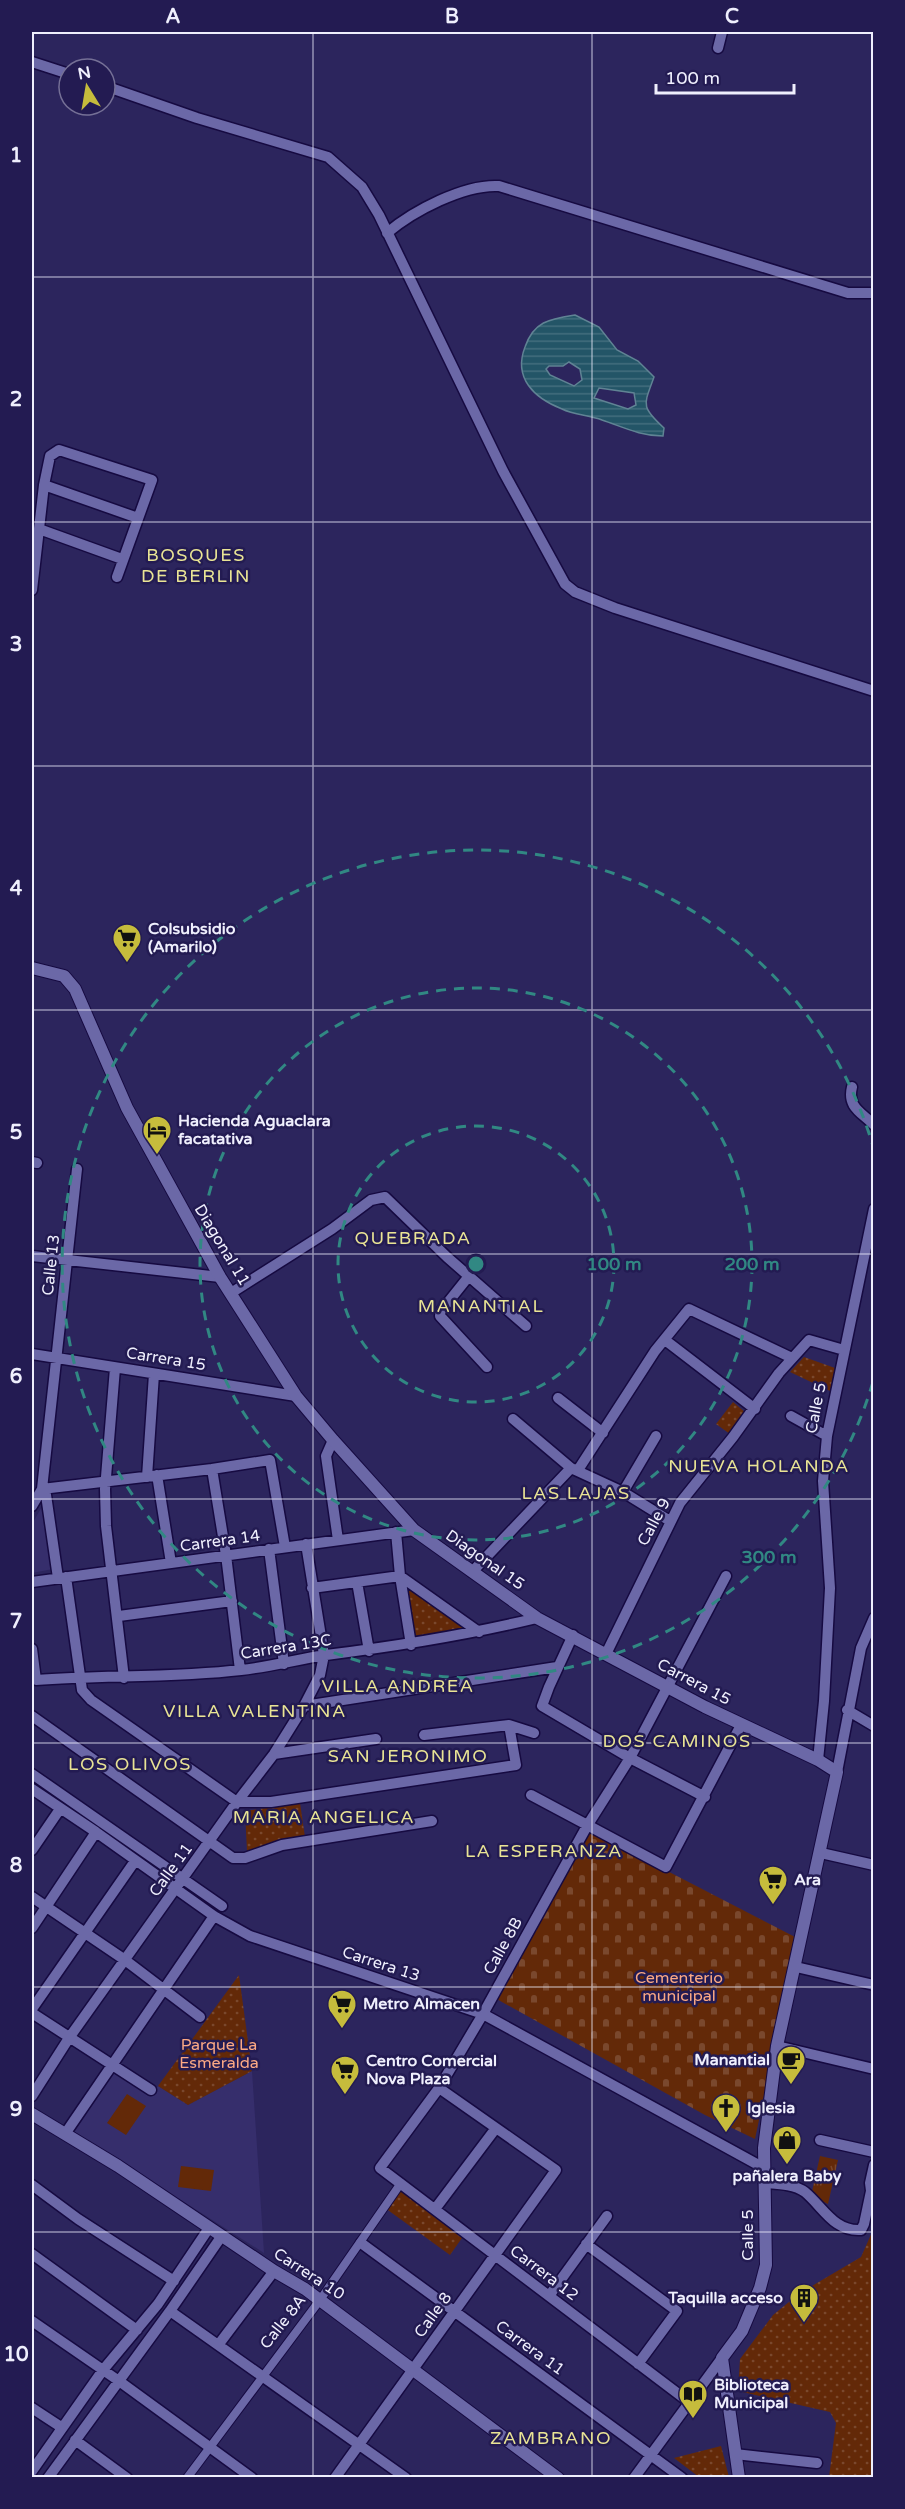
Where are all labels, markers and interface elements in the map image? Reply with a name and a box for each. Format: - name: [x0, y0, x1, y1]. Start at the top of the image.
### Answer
- text: A: [166, 5, 181, 29]
- text: B: [445, 5, 459, 29]
- text: C: [725, 5, 739, 29]
- north arrow: [57, 57, 117, 117]
- scale bar: [656, 57, 794, 95]
- text: N: [76, 62, 93, 84]
- text: 100 m: [665, 67, 720, 89]
- text: 1: [10, 144, 22, 168]
- text: 2: [10, 388, 22, 412]
- district label: BOSQUES DE BERLIN: [141, 544, 251, 587]
- text: 3: [10, 633, 22, 657]
- text: 4: [10, 877, 23, 901]
- place label: Colsubsidio (Amarilo): [148, 919, 236, 957]
- supermarket icon: Colsubsidio (Amarilo): [111, 922, 143, 964]
- place label: Hacienda Aguaclara facatativa: [177, 1111, 331, 1149]
- hotel icon: Hacienda Aguaclara facatativa: [141, 1114, 173, 1156]
- text: 5: [10, 1121, 22, 1145]
- street label: Diagonal 11: [190, 1201, 254, 1289]
- district label: QUEBRADA: [354, 1227, 472, 1249]
- street label: Calle 13: [38, 1233, 64, 1297]
- text: 100 m: [586, 1253, 642, 1275]
- text: 200 m: [724, 1253, 780, 1275]
- centre of rings: [466, 1254, 486, 1274]
- district label: MANANTIAL: [418, 1295, 544, 1317]
- street label: Carrera 15: [125, 1343, 207, 1375]
- text: 6: [10, 1365, 22, 1389]
- street label: Calle 5: [801, 1381, 831, 1435]
- district label: NUEVA HOLANDA: [668, 1455, 850, 1477]
- district label: LAS LAJAS: [521, 1482, 631, 1504]
- street label: Calle 9: [633, 1495, 675, 1549]
- street label: Carrera 14: [179, 1525, 261, 1557]
- street label: Diagonal 15: [442, 1526, 528, 1594]
- text: 300 m: [741, 1546, 797, 1568]
- text: 7: [10, 1610, 22, 1634]
- street label: Carrera 13C: [239, 1630, 333, 1664]
- street label: Carrera 15: [654, 1654, 734, 1710]
- district label: VILLA ANDREA: [321, 1675, 475, 1697]
- district label: VILLA VALENTINA: [163, 1700, 347, 1722]
- district label: DOS CAMINOS: [602, 1730, 752, 1752]
- district label: SAN JERONIMO: [328, 1745, 488, 1767]
- district label: LOS OLIVOS: [68, 1753, 192, 1775]
- district label: MARIA ANGELICA: [233, 1806, 415, 1828]
- street label: Calle 11: [145, 1839, 197, 1901]
- district label: LA ESPERANZA: [465, 1840, 623, 1862]
- text: 8: [10, 1854, 22, 1878]
- supermarket icon: Ara: [757, 1864, 789, 1906]
- place label: Ara: [794, 1870, 821, 1890]
- street label: Calle 8B: [479, 1914, 527, 1978]
- street label: Carrera 13: [340, 1942, 422, 1986]
- park label: Cementerio municipal: [635, 1968, 723, 2006]
- supermarket icon: Metro Almacen: [326, 1988, 358, 2030]
- place label: Metro Almacen: [363, 1994, 480, 2014]
- park label: Parque La Esmeralda: [179, 2035, 259, 2073]
- cafe icon: Manantial: [775, 2044, 807, 2086]
- place label: Manantial: [694, 2050, 770, 2070]
- place label: Centro Comercial Nova Plaza: [366, 2051, 497, 2089]
- supermarket icon: Centro Comercial Nova Plaza: [329, 2054, 361, 2096]
- church icon: Iglesia: [710, 2092, 742, 2134]
- text: 9: [10, 2098, 22, 2122]
- place label: Iglesia: [747, 2098, 795, 2118]
- shop icon: pañalera Baby: [771, 2124, 803, 2166]
- place label: pañalera Baby: [733, 2166, 842, 2186]
- street label: Calle 5: [738, 2209, 758, 2261]
- street label: Carrera 12: [506, 2241, 582, 2305]
- street label: Carrera 10: [270, 2244, 348, 2304]
- building icon: Taquilla acceso: [788, 2282, 820, 2324]
- street label: Calle 8: [410, 2288, 456, 2342]
- place label: Taquilla acceso: [667, 2288, 783, 2308]
- street label: Calle 8A: [256, 2291, 310, 2353]
- street label: Carrera 11: [492, 2316, 568, 2380]
- text: 10: [3, 2343, 29, 2367]
- place label: Biblioteca Municipal: [714, 2375, 789, 2413]
- library icon: Biblioteca Municipal: [677, 2378, 709, 2420]
- district label: ZAMBRANO: [490, 2427, 612, 2449]

